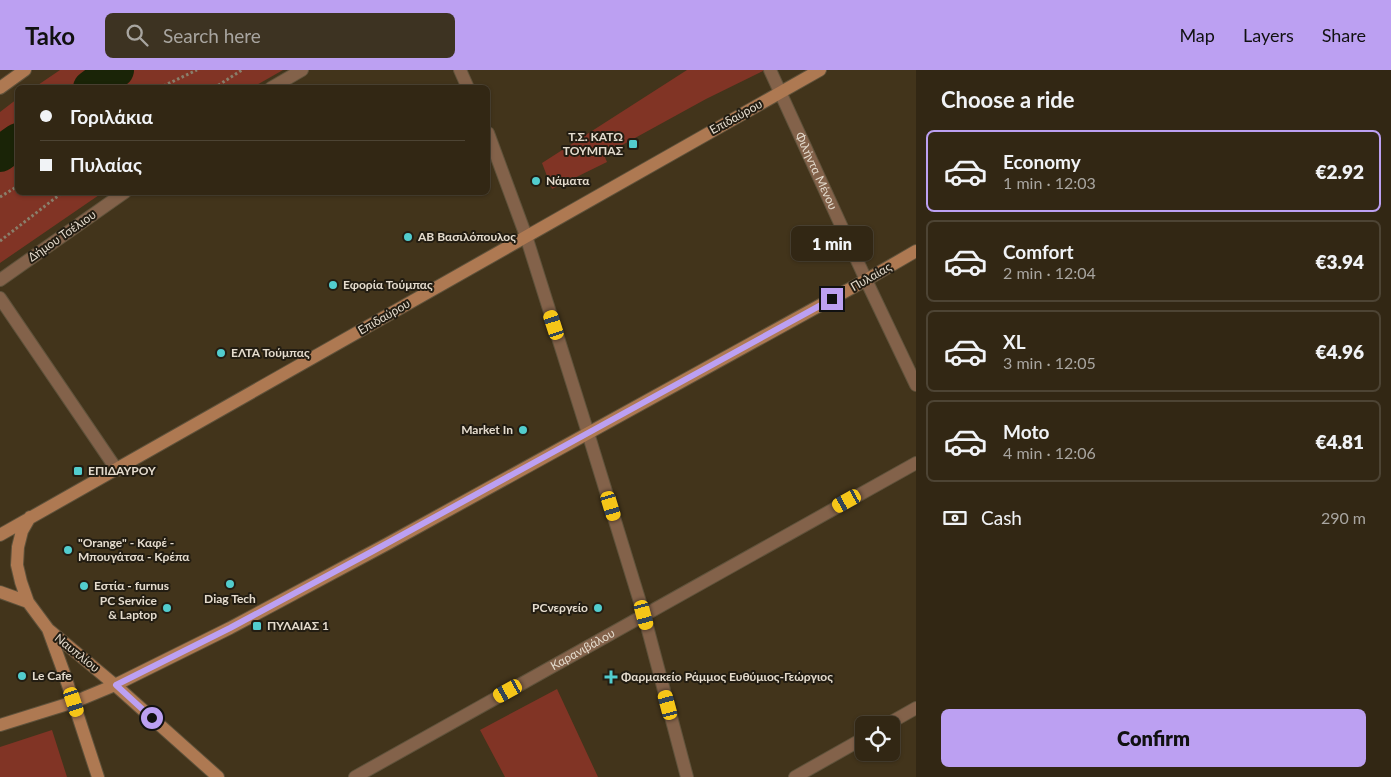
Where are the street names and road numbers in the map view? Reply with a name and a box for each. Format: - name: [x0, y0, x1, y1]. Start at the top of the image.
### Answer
- street label: Επιδαύρου: [707, 96, 765, 137]
- street label: Φιλήντα Μένου: [792, 129, 841, 212]
- street label: Δήμου Τσέλιου: [25, 207, 99, 265]
- street label: Πυλαίας: [848, 259, 894, 294]
- street label: Επιδαύρου: [355, 296, 413, 338]
- street label: Καρανιβάλου: [548, 625, 617, 673]
- street label: Ναυπλίου: [52, 630, 103, 675]

